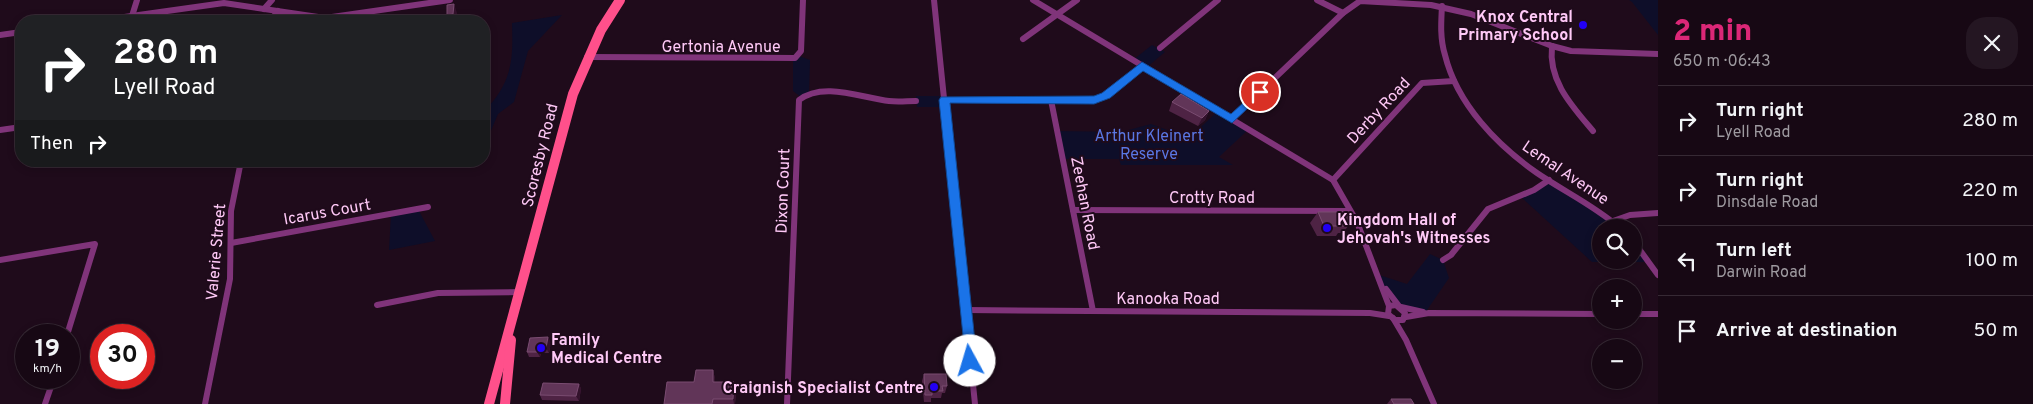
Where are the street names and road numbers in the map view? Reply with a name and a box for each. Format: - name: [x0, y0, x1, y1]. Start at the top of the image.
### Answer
- street label: Gertonia Avenue: [661, 38, 781, 58]
- street label: Derby Road: [1344, 74, 1415, 149]
- street label: Scoresby Road: [518, 102, 563, 209]
- street label: Lemal Avenue: [1518, 137, 1612, 210]
- street label: Dixon Court: [773, 148, 795, 234]
- street label: Zeehan Road: [1065, 155, 1103, 252]
- street label: Crotty Road: [1169, 189, 1255, 209]
- street label: Icarus Court: [282, 195, 373, 230]
- street label: Valerie Street: [203, 203, 231, 302]
- street label: Kanooka Road: [1116, 290, 1220, 310]

